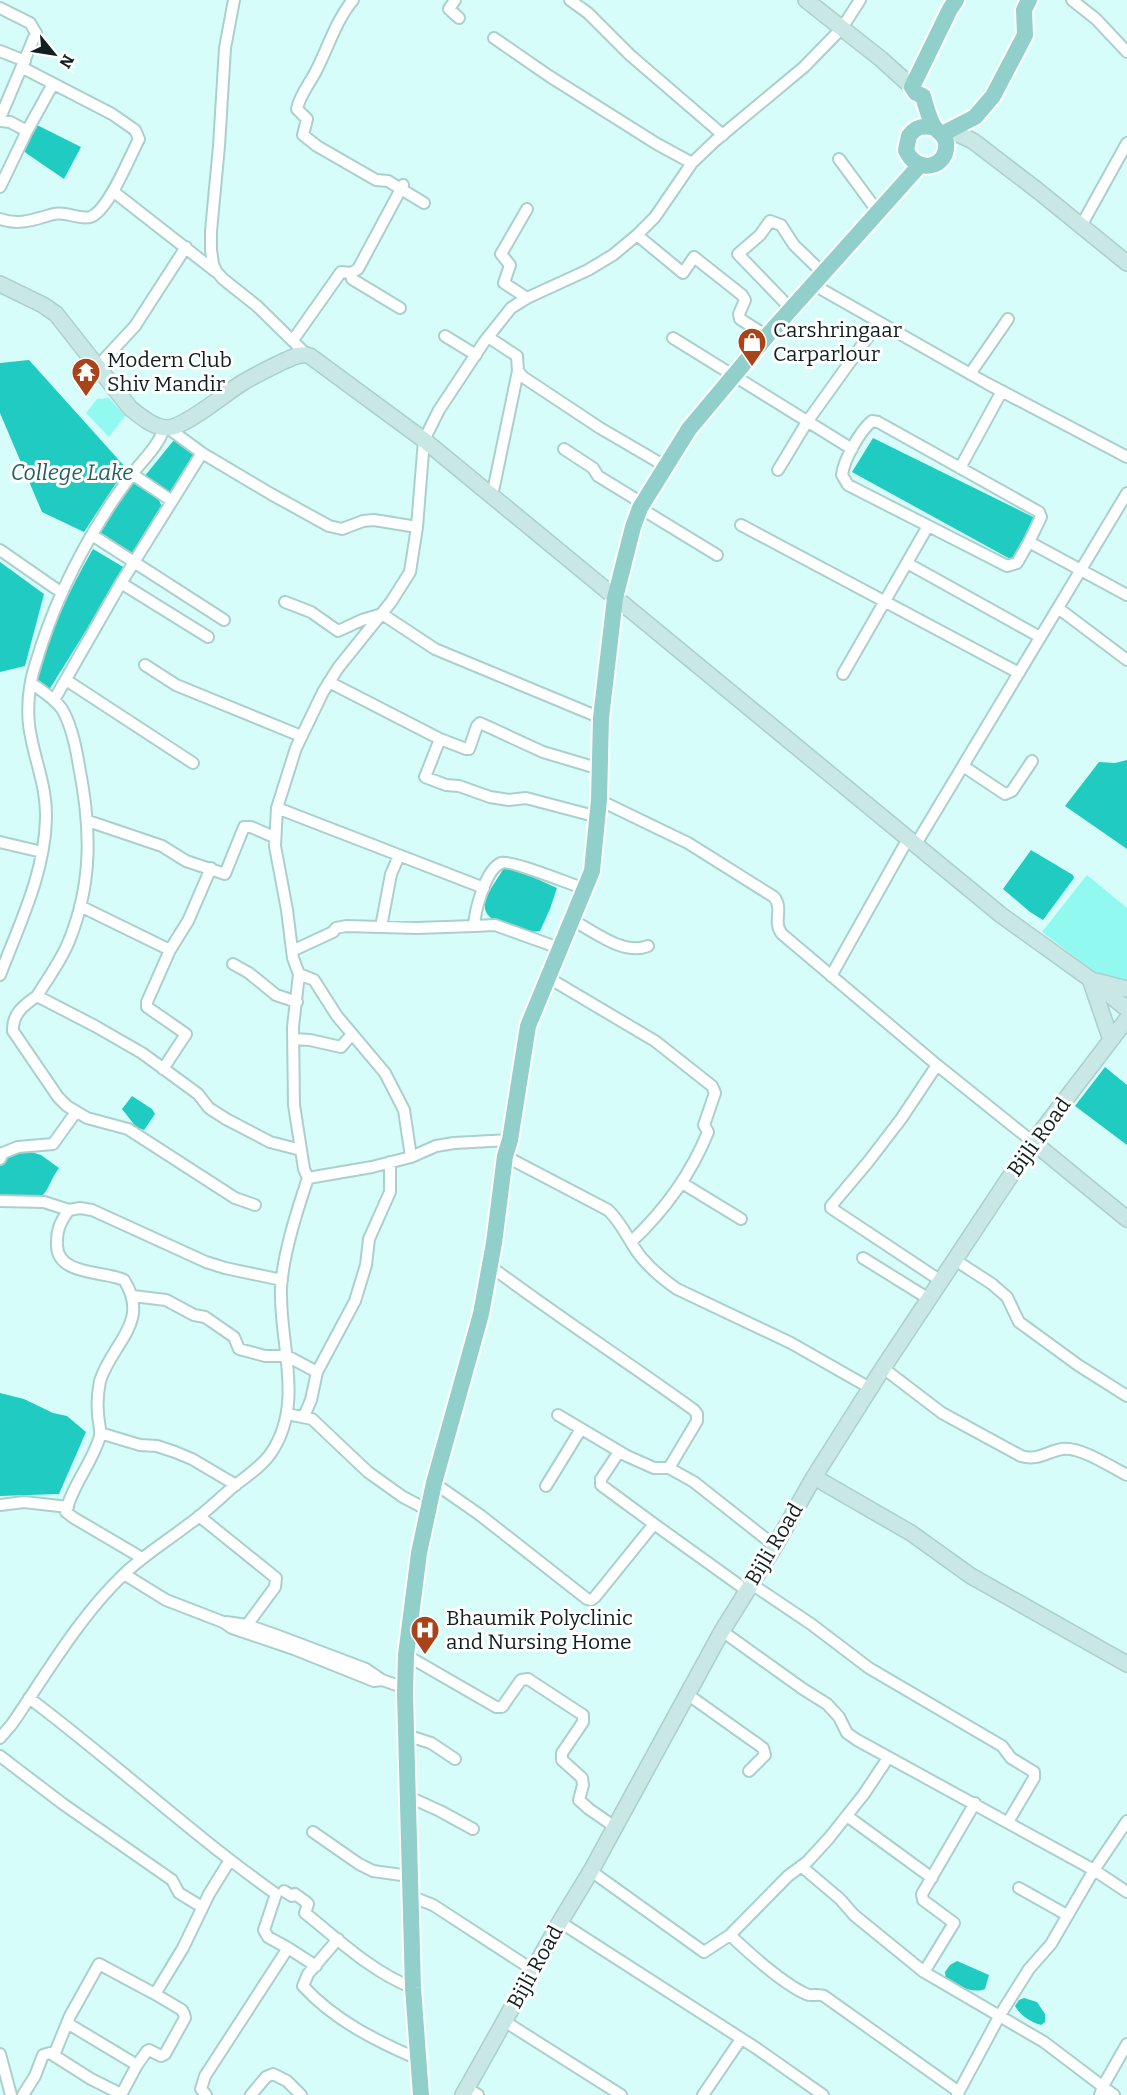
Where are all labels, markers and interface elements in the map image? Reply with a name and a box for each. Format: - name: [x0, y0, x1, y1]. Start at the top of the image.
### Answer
- north arrow: [24, 24, 84, 84]
- text: N: [55, 51, 78, 71]
- place label: Carshringaar Carparlour: [773, 317, 902, 367]
- shop icon: Carshringaar Carparlour: [736, 326, 768, 368]
- place label: Modern Club Shiv Mandir: [107, 347, 232, 397]
- temple icon: Modern Club Shiv Mandir: [70, 356, 102, 398]
- water label: College Lake: [11, 459, 133, 486]
- street label: Bijli Road: [1002, 1093, 1076, 1181]
- street label: Bijli Road: [739, 1498, 809, 1590]
- place label: Bhaumik Polyclinic and Nursing Home: [446, 1605, 633, 1655]
- hospital icon: Bhaumik Polyclinic and Nursing Home: [409, 1614, 441, 1656]
- street label: Bijli Road: [502, 1921, 568, 2013]

